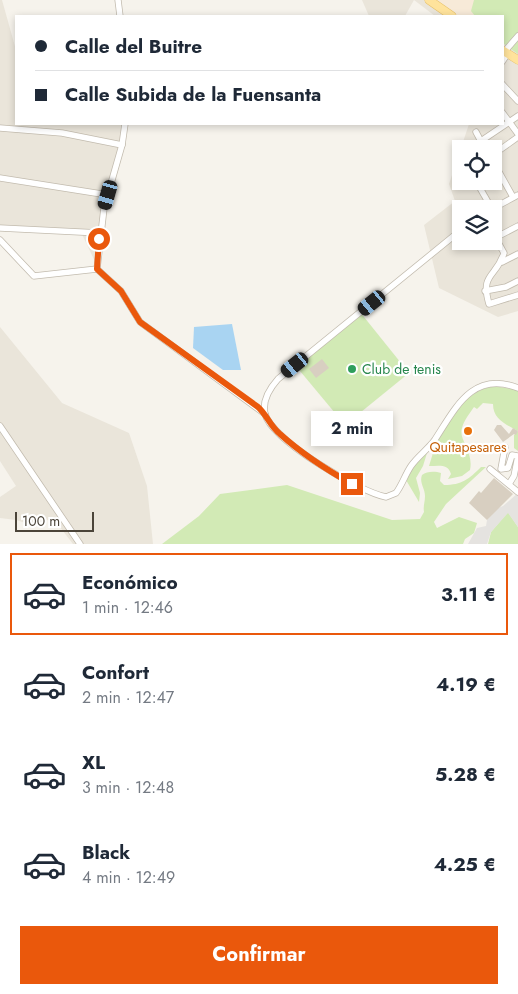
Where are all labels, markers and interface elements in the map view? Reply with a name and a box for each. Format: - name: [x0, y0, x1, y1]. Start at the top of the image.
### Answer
- text: Calle del Buitre: [65, 33, 202, 60]
- text: Calle Subida de la Fuensanta: [65, 81, 321, 108]
- map controls: [452, 140, 502, 250]
- button: locate: [452, 140, 502, 190]
- car: [96, 179, 119, 211]
- button: layers: [452, 200, 502, 250]
- route start: [88, 228, 110, 250]
- car: [355, 288, 388, 318]
- car: [278, 350, 311, 380]
- place label: Club de tenis: [362, 359, 441, 379]
- marker: Club de tenis: [346, 363, 358, 375]
- callout: 2 min: [311, 412, 393, 446]
- text: 2 min: [331, 417, 373, 440]
- marker: Quitapesares: [462, 425, 474, 437]
- place label: Quitapesares: [429, 437, 507, 457]
- route end: [341, 473, 363, 495]
- scale bar: [15, 509, 94, 532]
- text: 100 m: [22, 511, 60, 531]
- text: Económico: [82, 569, 178, 596]
- icon: car: [22, 572, 67, 617]
- text: 3.11 €: [441, 581, 496, 608]
- text: 1 min · 12:46: [82, 596, 173, 619]
- text: Confort: [82, 659, 149, 686]
- icon: car: [22, 662, 67, 707]
- text: 4.19 €: [436, 671, 496, 698]
- text: 2 min · 12:47: [82, 686, 174, 709]
- text: XL: [82, 749, 105, 776]
- icon: car: [22, 752, 67, 797]
- text: 5.28 €: [435, 761, 496, 788]
- text: 3 min · 12:48: [82, 776, 174, 799]
- text: Black: [82, 839, 130, 866]
- icon: car: [22, 842, 67, 887]
- text: 4.25 €: [434, 851, 496, 878]
- text: 4 min · 12:49: [82, 866, 175, 889]
- button: Confirmar: [20, 926, 498, 984]

